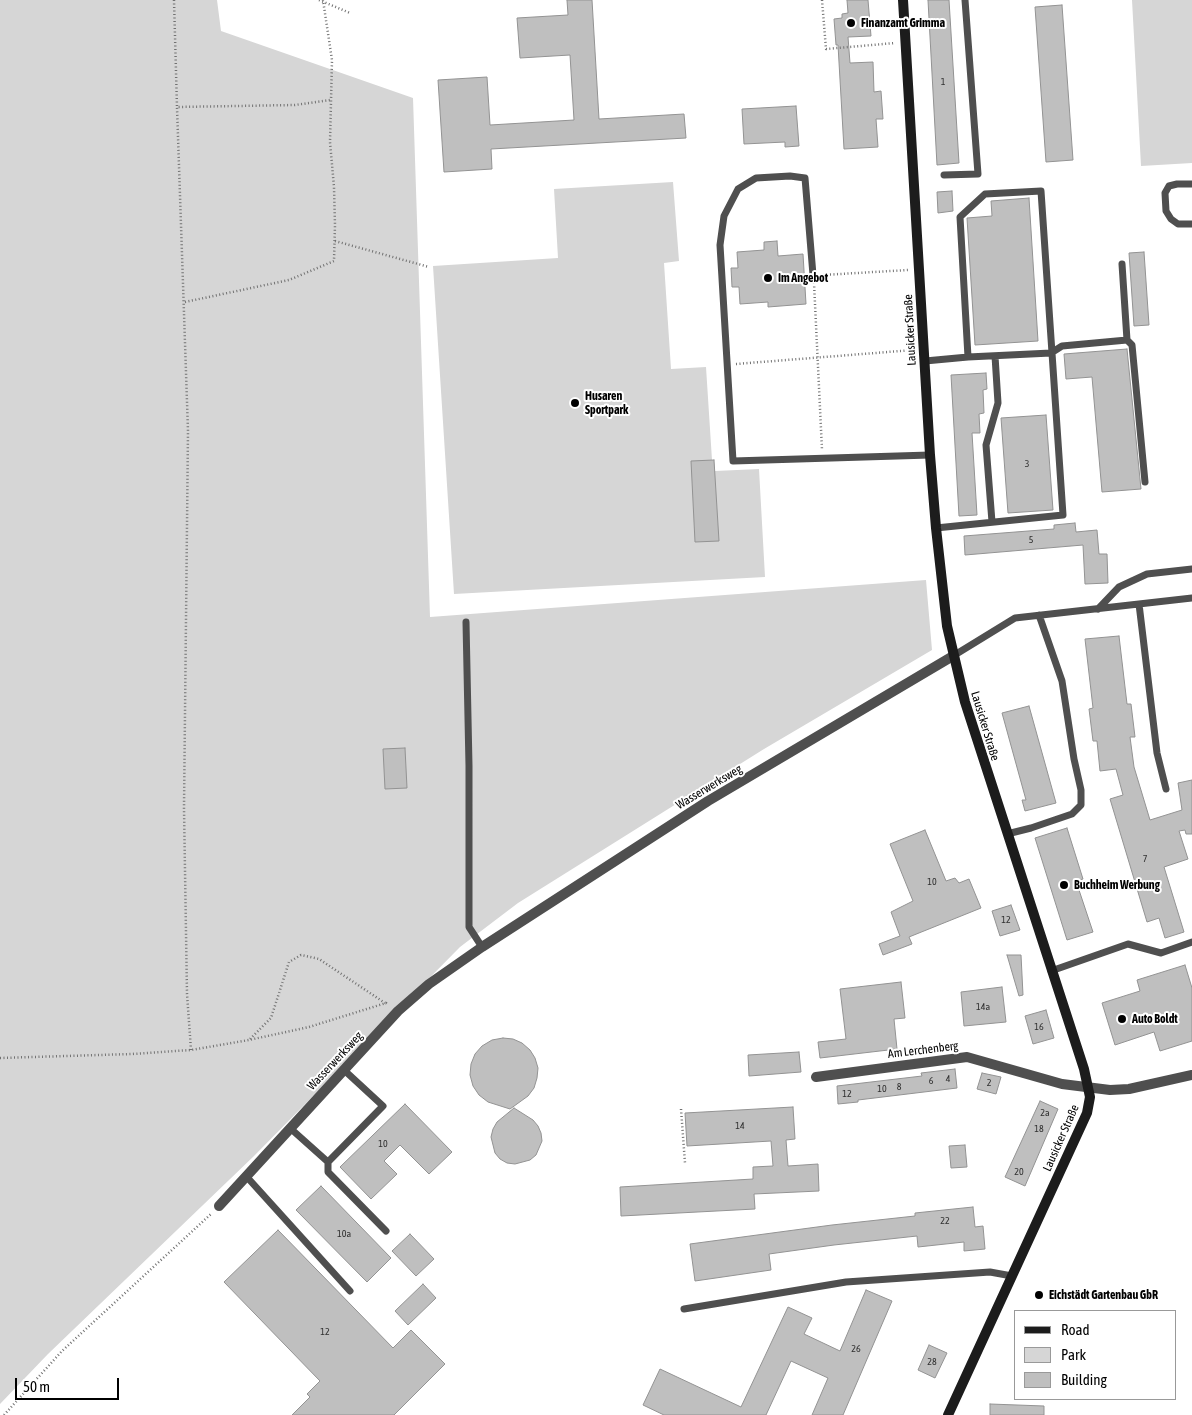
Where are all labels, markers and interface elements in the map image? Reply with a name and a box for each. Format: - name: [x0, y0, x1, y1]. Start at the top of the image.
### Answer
- place label: Finanzamt Grimma: [861, 16, 945, 30]
- marker: Finanzamt Grimma: [845, 17, 857, 29]
- house number: 1: [941, 76, 945, 88]
- place label: Im Angebot: [778, 271, 828, 285]
- marker: Im Angebot: [762, 272, 774, 284]
- street label: Lausicker Straße: [901, 294, 919, 366]
- place label: Husaren Sportpark: [585, 389, 628, 417]
- marker: Husaren Sportpark: [569, 397, 581, 409]
- house number: 3: [1025, 458, 1029, 470]
- house number: 5: [1029, 534, 1033, 546]
- street label: Lausicker Straße: [968, 690, 1002, 762]
- street label: Wasserwerksweg: [673, 762, 745, 812]
- house number: 7: [1143, 853, 1147, 865]
- house number: 10: [927, 876, 937, 888]
- place label: Buchheim Werbung: [1074, 878, 1160, 892]
- marker: Buchheim Werbung: [1058, 879, 1070, 891]
- house number: 12: [1001, 914, 1011, 926]
- house number: 14a: [976, 1001, 990, 1013]
- place label: Auto Boldt: [1132, 1012, 1178, 1026]
- marker: Auto Boldt: [1116, 1013, 1128, 1025]
- house number: 16: [1034, 1021, 1044, 1033]
- street label: Wasserwerksweg: [304, 1029, 366, 1093]
- street label: Am Lerchenberg: [887, 1039, 959, 1061]
- house number: 4: [946, 1073, 950, 1085]
- house number: 6: [929, 1075, 933, 1087]
- house number: 2: [987, 1077, 991, 1089]
- house number: 8: [897, 1081, 901, 1093]
- house number: 10: [877, 1083, 887, 1095]
- house number: 12: [842, 1088, 852, 1100]
- street label: Lausicker Straße: [1040, 1102, 1082, 1174]
- house number: 2a: [1040, 1107, 1050, 1119]
- house number: 14: [735, 1120, 745, 1132]
- house number: 18: [1034, 1123, 1044, 1135]
- house number: 10: [378, 1138, 388, 1150]
- house number: 20: [1014, 1166, 1024, 1178]
- house number: 22: [940, 1215, 950, 1227]
- house number: 10a: [337, 1228, 351, 1240]
- place label: Eichstädt Gartenbau GbR: [1049, 1288, 1158, 1302]
- marker: Eichstädt Gartenbau GbR: [1033, 1289, 1045, 1301]
- legend: [1014, 1310, 1177, 1400]
- text: Road: [1061, 1321, 1090, 1338]
- house number: 12: [320, 1326, 330, 1338]
- house number: 26: [851, 1343, 861, 1355]
- text: Park: [1061, 1346, 1086, 1363]
- house number: 28: [927, 1356, 937, 1368]
- scale bar: [18, 1368, 121, 1400]
- text: Building: [1061, 1371, 1107, 1388]
- text: 50 m: [23, 1378, 50, 1395]

